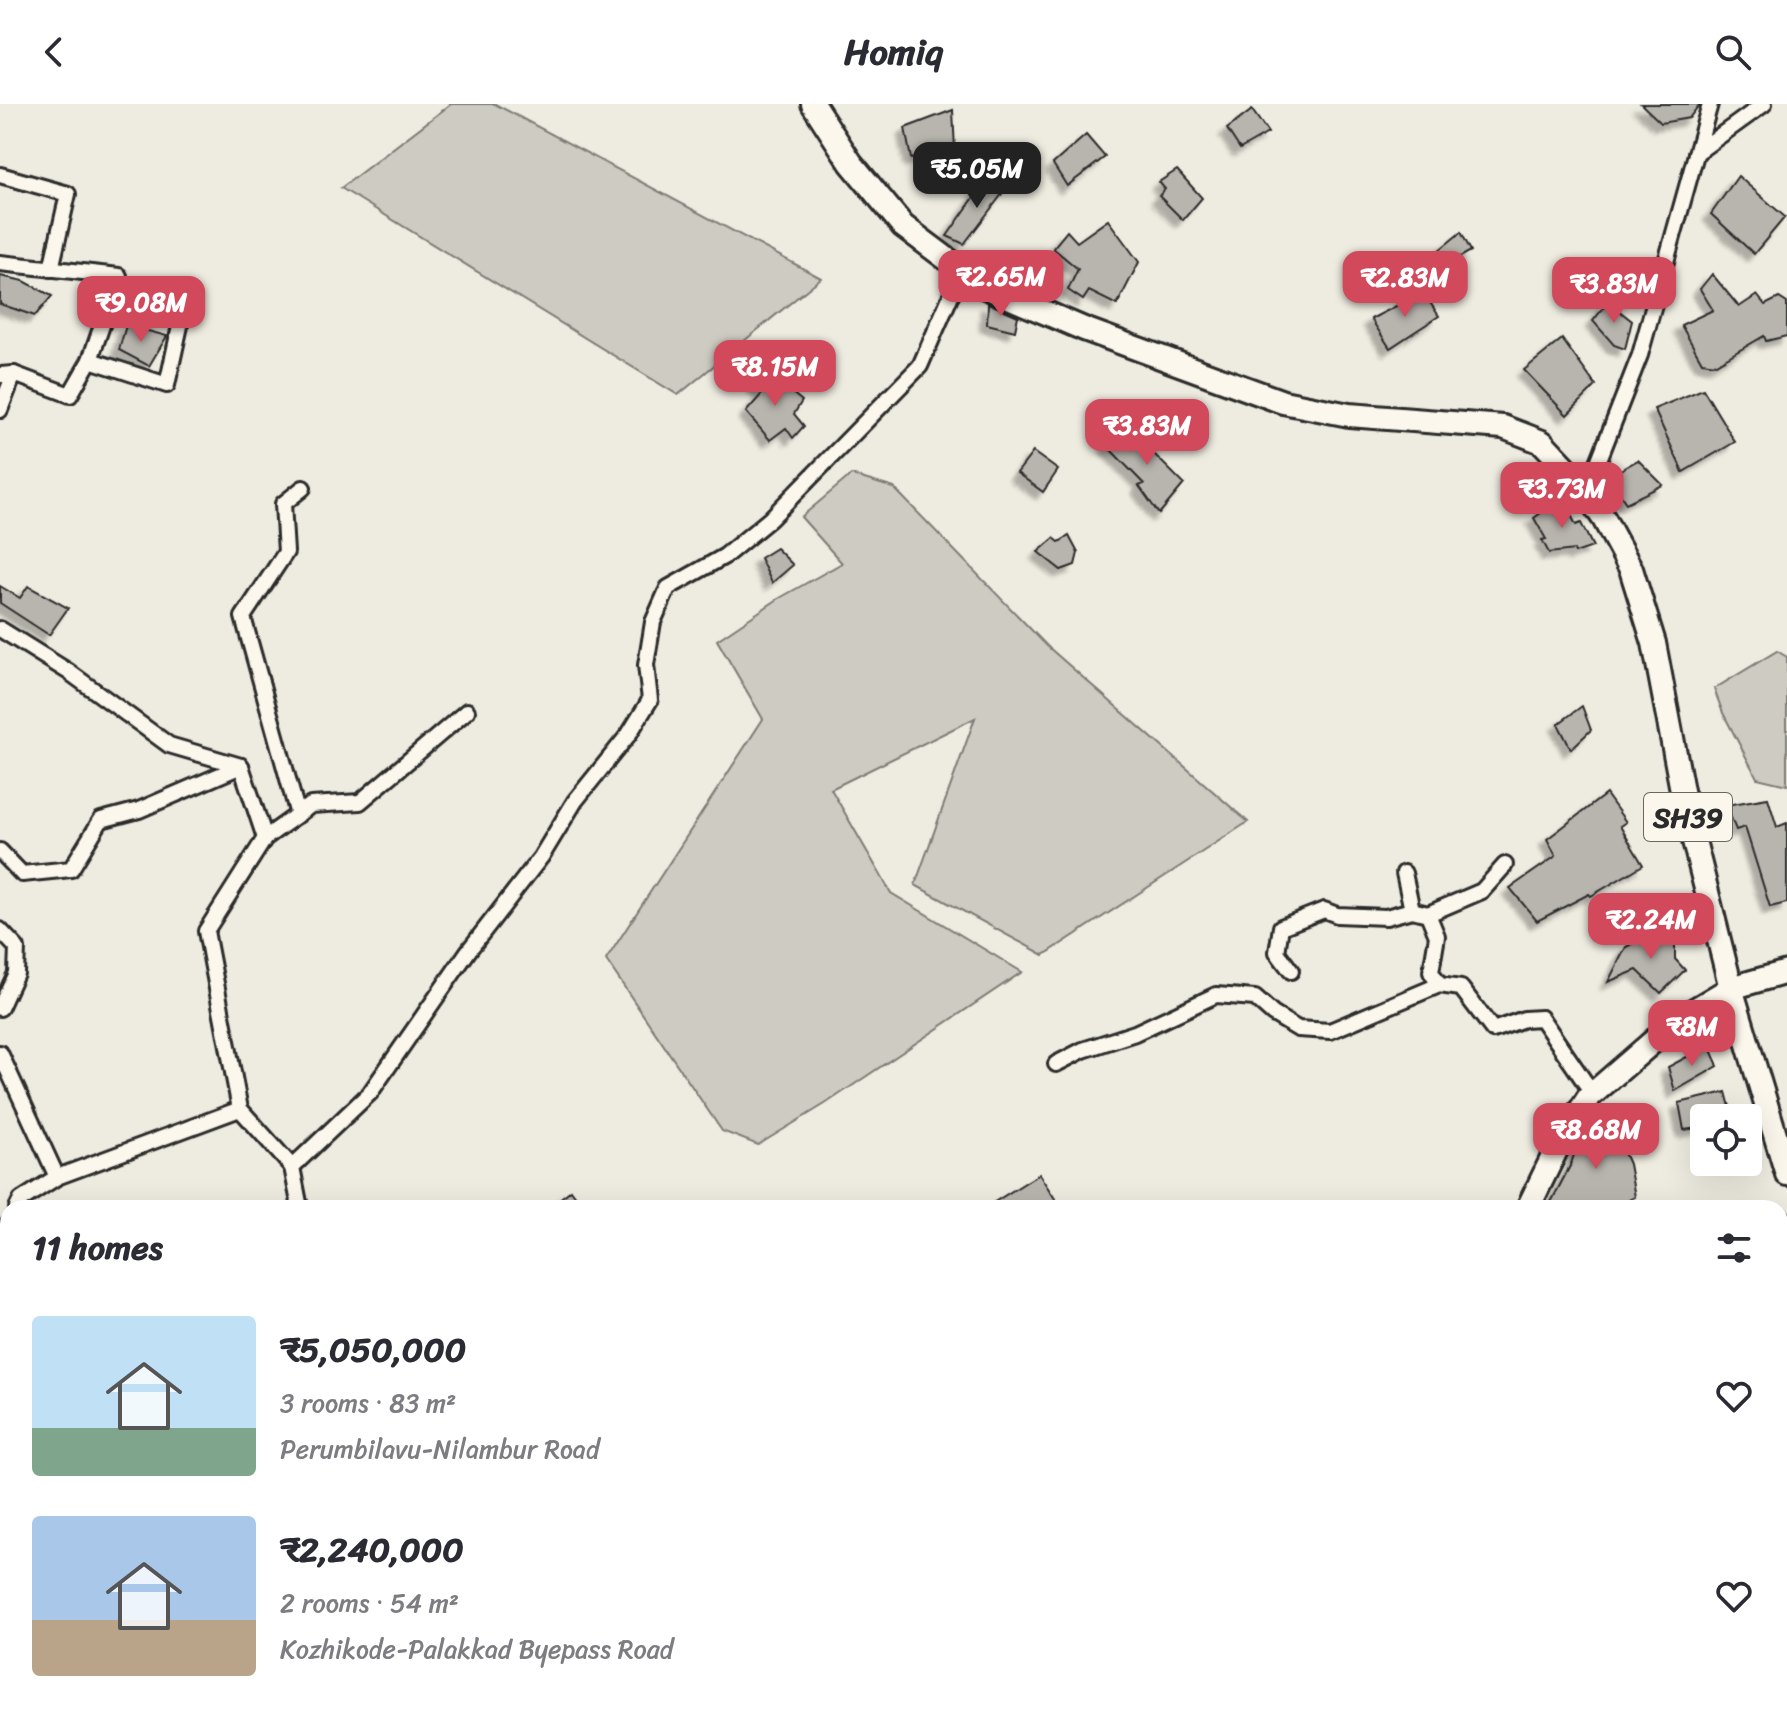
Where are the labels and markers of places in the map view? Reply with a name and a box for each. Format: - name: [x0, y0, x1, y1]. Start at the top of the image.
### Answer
- pin: ₹5.05M: [912, 142, 1042, 210]
- pin: ₹2.65M: [936, 250, 1066, 318]
- pin: ₹2.83M: [1340, 251, 1470, 319]
- pin: ₹3.83M: [1549, 257, 1679, 325]
- pin: ₹9.08M: [76, 276, 206, 344]
- pin: ₹8.15M: [710, 340, 840, 408]
- pin: ₹3.83M: [1082, 399, 1212, 467]
- pin: ₹3.73M: [1497, 462, 1627, 530]
- pin: ₹2.24M: [1586, 893, 1716, 961]
- pin: ₹8M: [1653, 1000, 1731, 1068]
- pin: ₹8.68M: [1531, 1103, 1661, 1171]

